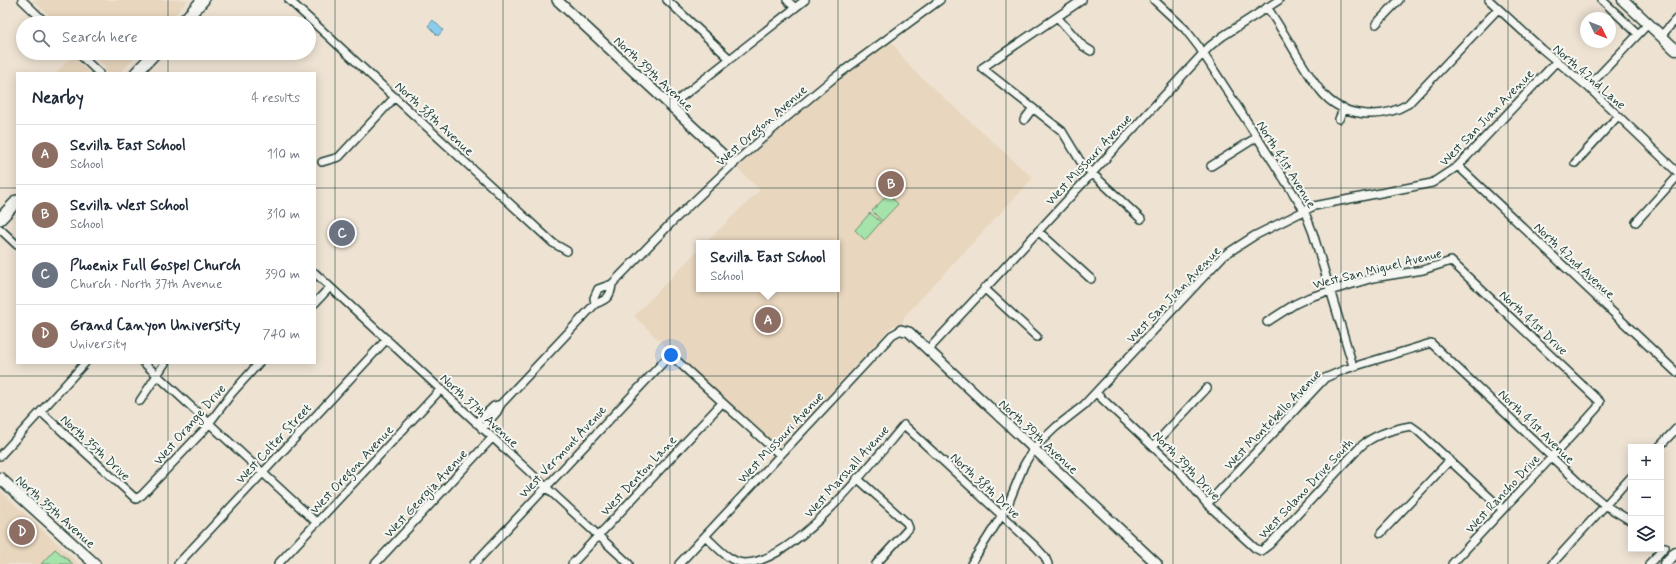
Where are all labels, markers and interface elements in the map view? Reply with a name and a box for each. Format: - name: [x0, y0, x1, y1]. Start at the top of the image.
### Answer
- north arrow: [1580, 12, 1616, 48]
- search box: [16, 16, 316, 60]
- icon: search: [30, 27, 52, 49]
- text: Search here: [62, 28, 138, 48]
- street label: North 39th Avenue: [610, 33, 696, 115]
- street label: North 42nd Lane: [1549, 41, 1629, 114]
- street label: West San Juan Avenue: [1436, 66, 1538, 170]
- street label: North 38th Avenue: [391, 78, 477, 160]
- street label: West Oregon Avenue: [713, 82, 813, 172]
- text: Nearby: [32, 87, 84, 109]
- text: 4 results: [251, 90, 300, 107]
- street label: West Missouri Avenue: [1042, 111, 1136, 209]
- street label: North 41st Avenue: [1252, 118, 1319, 212]
- text: Sevilla East School: [70, 136, 186, 156]
- text: A: [41, 146, 49, 163]
- text: 110 m: [267, 146, 300, 163]
- text: School: [70, 156, 104, 173]
- pin: B: [878, 169, 904, 199]
- text: Sevilla West School: [70, 196, 189, 216]
- text: B: [41, 206, 49, 223]
- text: 310 m: [267, 206, 300, 223]
- text: School: [70, 216, 104, 233]
- pin: C: [329, 218, 355, 248]
- street label: North 42nd Avenue: [1530, 219, 1618, 303]
- popup: [696, 240, 840, 292]
- street label: West San Juan Avenue: [1123, 243, 1225, 347]
- street label: West San Miguel Avenue: [1311, 245, 1444, 294]
- text: Sevilla East School: [710, 248, 826, 268]
- text: Phoenix Full Gospel Church: [70, 256, 241, 276]
- text: C: [40, 266, 50, 283]
- text: 390 m: [265, 266, 300, 283]
- text: School: [710, 268, 744, 285]
- text: Church · North 37th Avenue: [70, 276, 222, 293]
- street label: North 41st Drive: [1495, 287, 1571, 359]
- pin: A: [755, 305, 781, 335]
- text: Grand Canyon University: [70, 316, 240, 336]
- text: D: [41, 326, 49, 343]
- text: 740 m: [263, 326, 300, 343]
- text: University: [70, 336, 126, 353]
- your location: [661, 345, 681, 365]
- street label: West Montebello Avenue: [1221, 366, 1326, 474]
- street label: North 37th Avenue: [436, 370, 522, 452]
- street label: West Orange Drive: [150, 381, 231, 470]
- street label: North 41st Avenue: [1494, 386, 1578, 468]
- street label: West Missouri Avenue: [734, 389, 828, 487]
- street label: North 39th Avenue: [995, 396, 1081, 478]
- street label: West Colter Street: [232, 400, 316, 488]
- street label: West Vermont Avenue: [515, 402, 611, 502]
- street label: North 35th Drive: [56, 411, 134, 485]
- street label: West Oregon Avenue: [306, 422, 399, 519]
- street label: West Marshall Avenue: [801, 422, 893, 522]
- street label: North 39th Drive: [1148, 428, 1224, 505]
- street label: West Denton Lane: [597, 432, 681, 520]
- street label: West Solano Drive South: [1255, 435, 1357, 543]
- map controls: [1628, 444, 1664, 552]
- button: +: [1628, 444, 1664, 480]
- street label: West Georgia Avenue: [381, 446, 472, 543]
- street label: North 38th Drive: [946, 449, 1024, 523]
- street label: West Rancho Drive: [1462, 451, 1544, 537]
- street label: North 35th Avenue: [12, 472, 98, 552]
- button: −: [1628, 480, 1664, 516]
- button: layers: [1628, 516, 1664, 552]
- pin: D: [9, 517, 35, 547]

